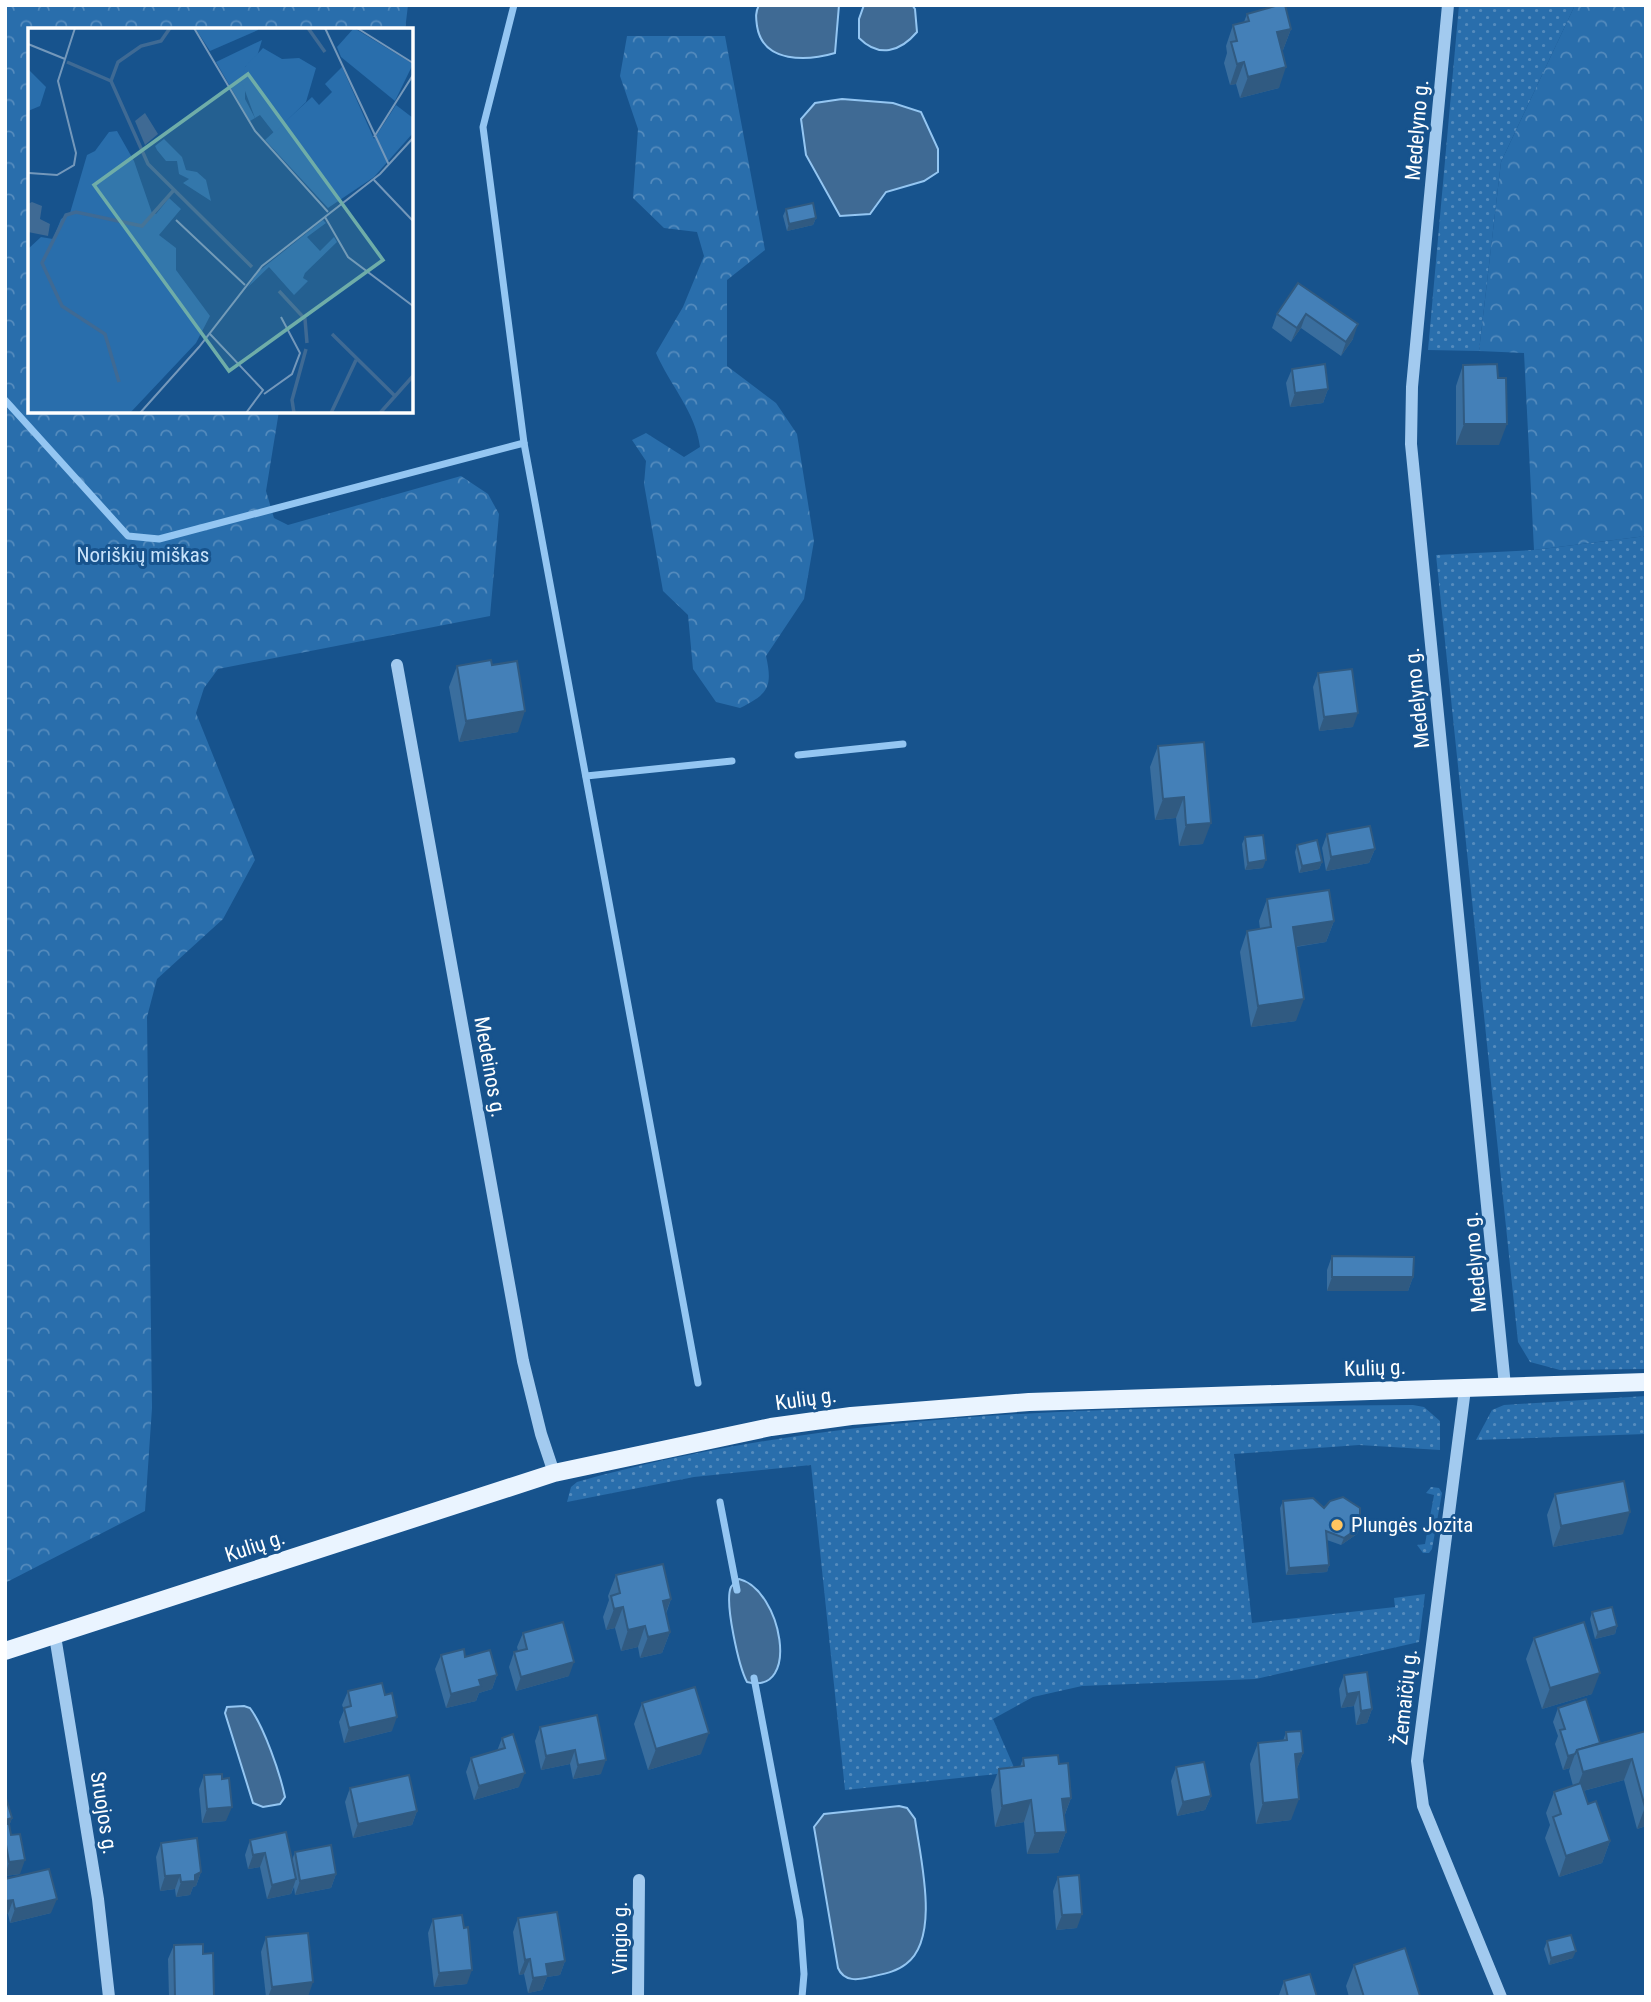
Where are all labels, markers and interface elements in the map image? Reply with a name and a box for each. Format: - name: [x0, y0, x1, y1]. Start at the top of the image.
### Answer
- inset map: [28, 28, 413, 413]
- street label: Medelyno g.: [1401, 79, 1433, 181]
- park label: Noriškių miškas: [77, 543, 209, 567]
- street label: Medelyno g.: [1400, 647, 1434, 749]
- street label: Medeinos g.: [469, 1015, 511, 1119]
- street label: Medelyno g.: [1459, 1211, 1491, 1313]
- street label: Kulių g.: [1344, 1355, 1406, 1381]
- street label: Kulių g.: [774, 1383, 838, 1415]
- place label: Plungės Jozita: [1351, 1513, 1473, 1537]
- marker: Plungės Jozita: [1329, 1517, 1345, 1533]
- street label: Kulių g.: [222, 1525, 288, 1567]
- street label: Žemaičių g.: [1388, 1648, 1422, 1746]
- street label: Sruojos g.: [86, 1770, 122, 1856]
- street label: Vingio g.: [608, 1901, 632, 1975]

